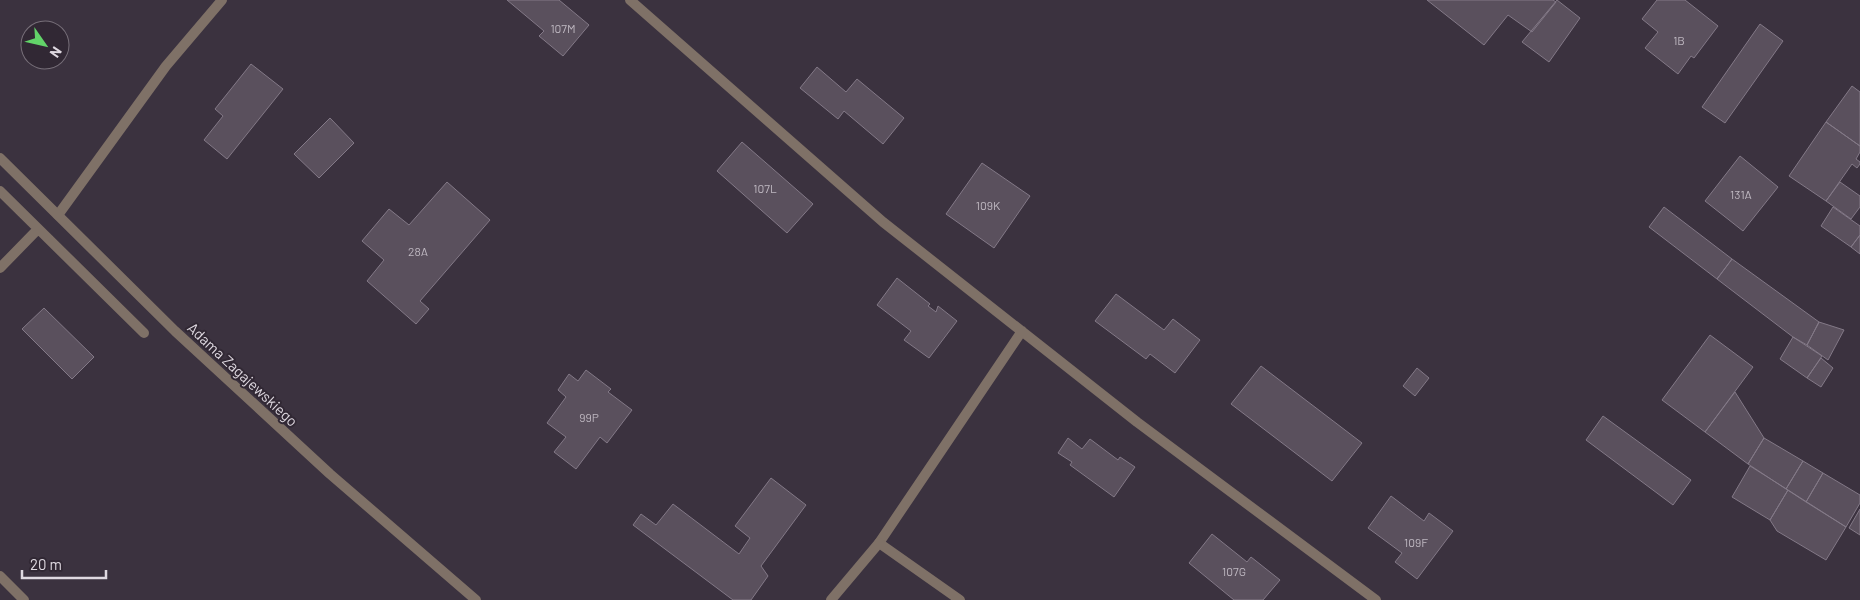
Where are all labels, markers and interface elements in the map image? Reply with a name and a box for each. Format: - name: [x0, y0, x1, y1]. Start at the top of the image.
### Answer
- north arrow: [20, 20, 70, 70]
- house number: 107M: [550, 21, 576, 35]
- house number: 1B: [1673, 33, 1685, 47]
- text: N: [47, 44, 66, 61]
- house number: 107L: [753, 181, 777, 195]
- house number: 131A: [1730, 187, 1752, 201]
- house number: 109K: [976, 198, 1001, 212]
- house number: 28A: [408, 244, 428, 258]
- street label: Adama Zagajewskiego: [184, 318, 302, 430]
- house number: 99P: [579, 410, 599, 424]
- house number: 109F: [1404, 535, 1428, 549]
- scale bar: [22, 548, 106, 580]
- text: 20 m: [30, 555, 62, 573]
- house number: 107G: [1222, 564, 1246, 578]

